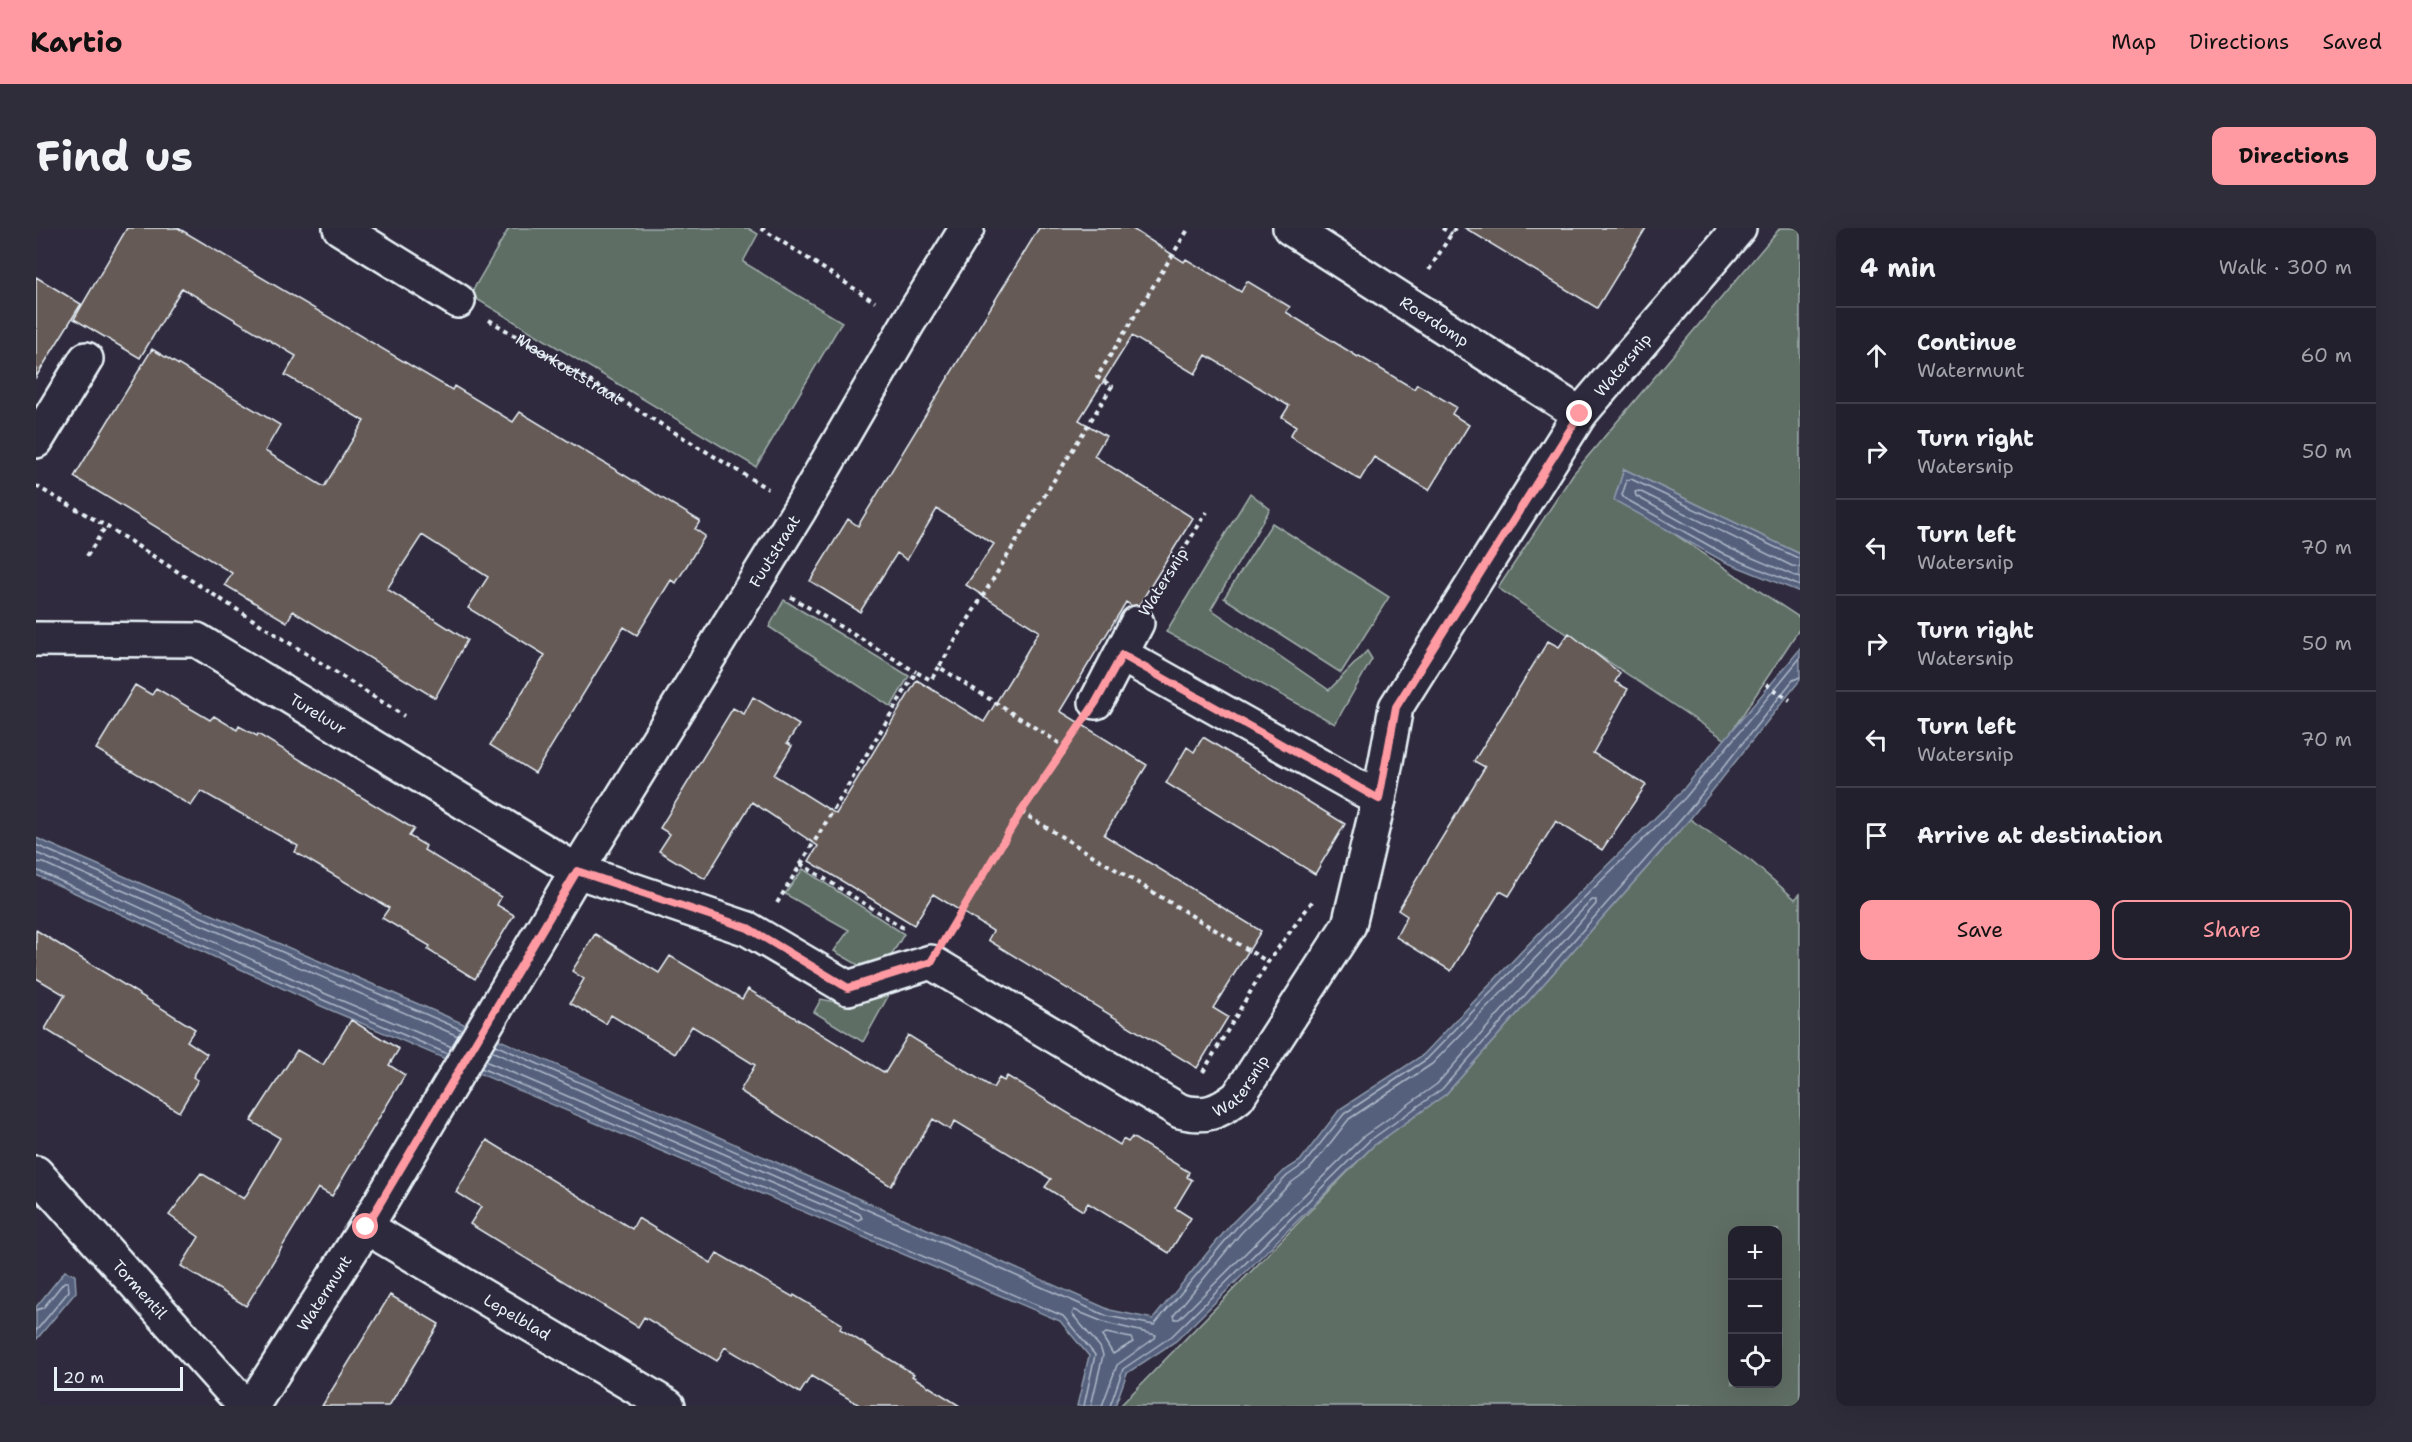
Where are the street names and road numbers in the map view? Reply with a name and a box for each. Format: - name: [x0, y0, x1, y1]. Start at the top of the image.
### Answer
- street label: Roerdomp: [1396, 291, 1473, 351]
- street label: Meerkoetstraat: [512, 328, 627, 409]
- street label: Watersnip: [1589, 328, 1655, 401]
- street label: Fuutstraat: [744, 511, 804, 591]
- street label: Watersnip: [1134, 544, 1192, 620]
- street label: Tureluur: [286, 688, 351, 739]
- street label: Watersnip: [1209, 1050, 1273, 1122]
- street label: Watermunt: [292, 1251, 356, 1335]
- street label: Tormentil: [108, 1255, 172, 1323]
- street label: Lepelblad: [480, 1289, 555, 1345]

